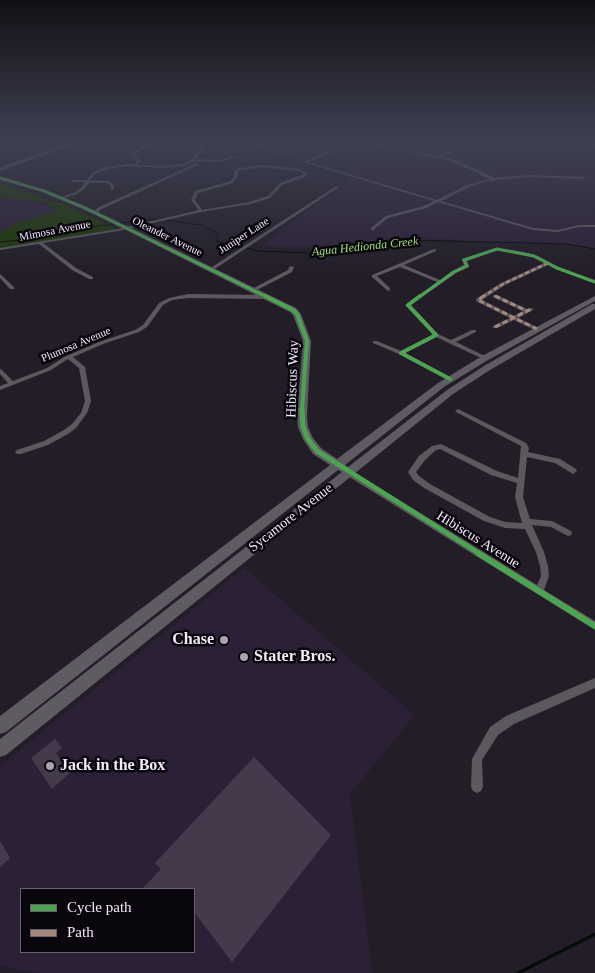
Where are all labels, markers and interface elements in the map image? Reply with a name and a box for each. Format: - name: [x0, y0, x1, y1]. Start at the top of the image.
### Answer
- street label: Oleander Avenue: [130, 214, 204, 260]
- street label: Juniper Lane: [216, 215, 272, 257]
- street label: Mimosa Avenue: [18, 218, 92, 244]
- water label: Agua Hedionda Creek: [311, 234, 419, 260]
- street label: Plumosa Avenue: [39, 324, 113, 366]
- street label: Hibiscus Way: [283, 340, 303, 418]
- street label: Sycamore Avenue: [246, 480, 336, 556]
- street label: Hibiscus Avenue: [433, 508, 523, 572]
- place label: Chase: [172, 630, 214, 650]
- marker: Chase: [218, 634, 230, 646]
- place label: Stater Bros.: [254, 647, 335, 667]
- marker: Stater Bros.: [238, 651, 250, 663]
- place label: Jack in the Box: [60, 756, 165, 776]
- marker: Jack in the Box: [44, 760, 56, 772]
- legend: [20, 888, 195, 953]
- text: Cycle path: [67, 899, 132, 915]
- text: Path: [67, 924, 94, 940]

